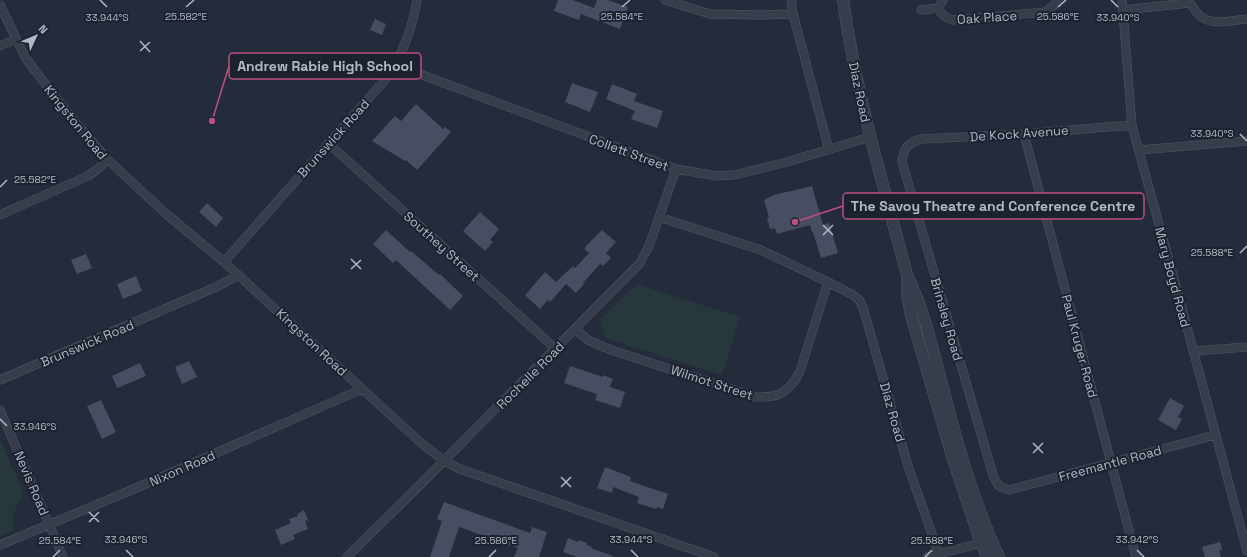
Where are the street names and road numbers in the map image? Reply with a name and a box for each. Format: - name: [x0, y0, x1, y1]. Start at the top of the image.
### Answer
- street label: Oak Place: [956, 7, 1018, 28]
- street label: Diaz Road: [845, 60, 874, 124]
- street label: Kingston Road: [40, 82, 111, 163]
- street label: Brunswick Road: [294, 96, 373, 181]
- street label: De Kock Avenue: [969, 122, 1069, 145]
- street label: Collett Street: [587, 130, 671, 175]
- street label: Southey Street: [400, 208, 483, 285]
- street label: Mary Boyd Road: [1151, 225, 1194, 329]
- street label: Brinsley Road: [927, 276, 966, 363]
- street label: Paul Kruger Road: [1058, 293, 1102, 400]
- street label: Kingston Road: [273, 305, 351, 380]
- street label: Brunswick Road: [38, 316, 136, 371]
- street label: Rochelle Road: [493, 338, 568, 413]
- street label: Wilmot Street: [668, 361, 755, 404]
- street label: Diaz Road: [876, 380, 909, 444]
- street label: Freemantle Road: [1057, 442, 1163, 485]
- street label: Nixon Road: [147, 446, 218, 491]
- street label: Nevis Road: [10, 448, 53, 518]

